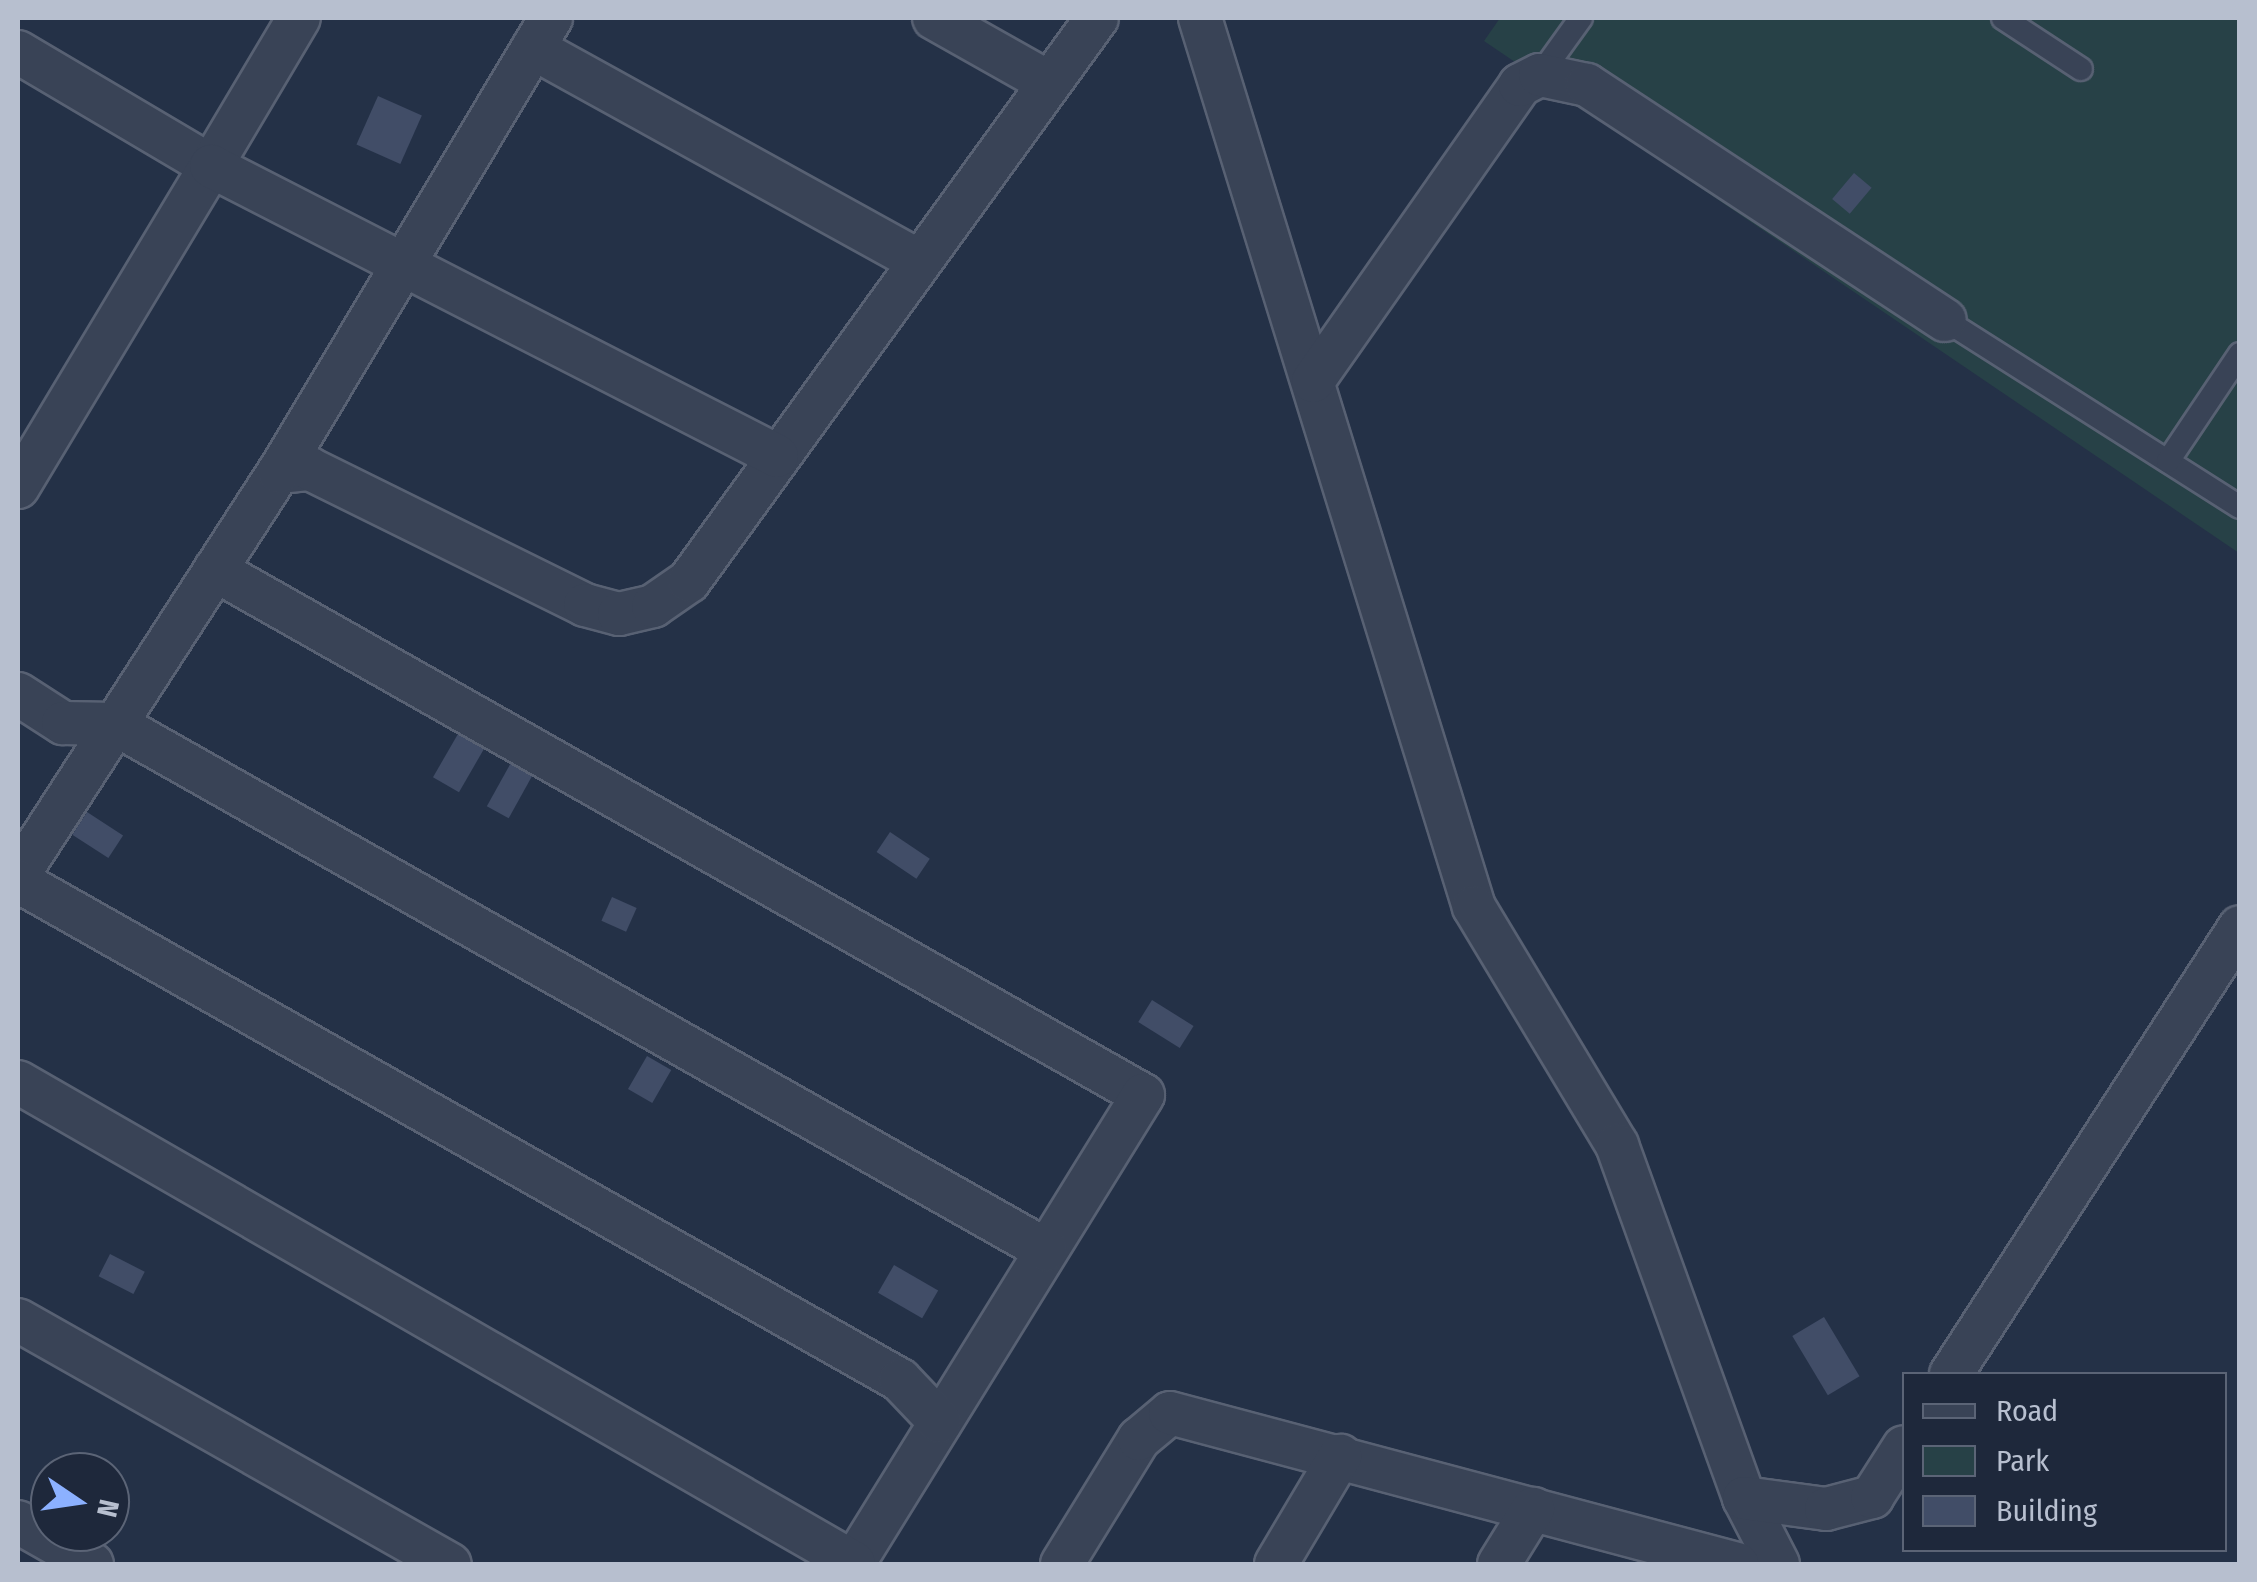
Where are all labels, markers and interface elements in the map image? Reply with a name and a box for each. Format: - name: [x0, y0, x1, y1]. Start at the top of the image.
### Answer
- legend: [1902, 1372, 2227, 1552]
- text: Road: [1996, 1393, 2058, 1429]
- text: Park: [1996, 1443, 2049, 1479]
- north arrow: [30, 1452, 130, 1552]
- text: Building: [1996, 1493, 2097, 1529]
- text: N: [90, 1497, 126, 1520]

